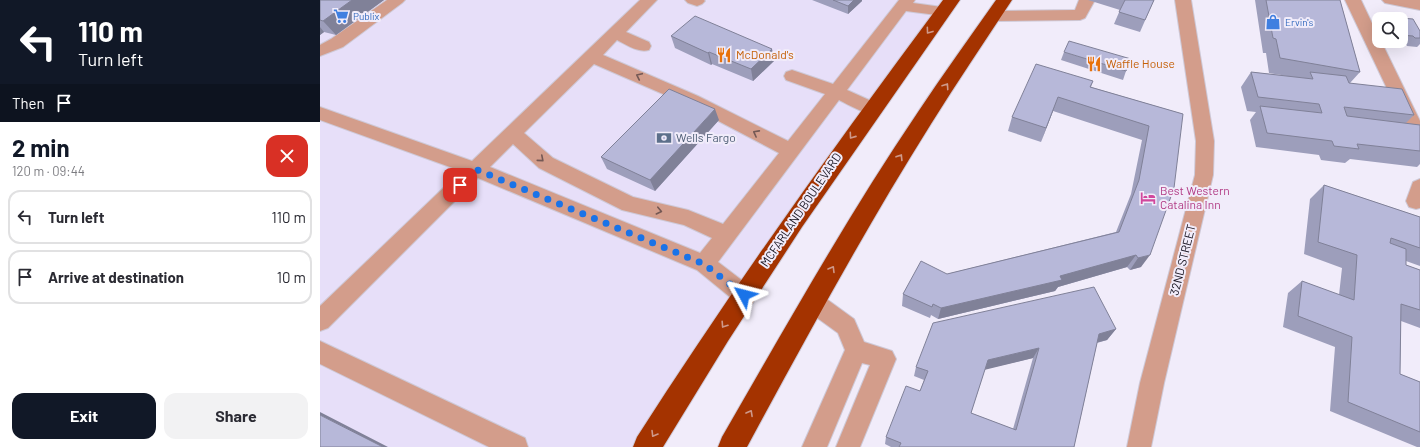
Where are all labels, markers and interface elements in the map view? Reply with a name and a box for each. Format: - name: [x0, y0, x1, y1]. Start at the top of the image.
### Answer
- supermarket icon: Publix: [332, 7, 350, 25]
- place label: Publix: [353, 10, 380, 22]
- map controls: [1372, 12, 1408, 48]
- button: search: [1372, 12, 1408, 48]
- shop icon: Ervin's: [1264, 13, 1282, 31]
- text: 110 m: [78, 14, 143, 48]
- icon: left: [12, 16, 64, 68]
- place label: Ervin's: [1285, 16, 1313, 28]
- one-way arrow: [927, 27, 934, 34]
- restaurant icon: McDonald's: [715, 46, 733, 64]
- place label: McDonald's: [736, 47, 794, 61]
- text: Turn left: [78, 48, 144, 70]
- restaurant icon: Waffle House: [1085, 55, 1103, 73]
- place label: Waffle House: [1106, 56, 1175, 70]
- one-way arrow: [636, 73, 643, 81]
- one-way arrow: [941, 83, 949, 90]
- icon: arrive: [53, 92, 75, 114]
- text: Then: [12, 94, 45, 112]
- bank icon: Wells Fargo: [655, 129, 673, 147]
- place label: Wells Fargo: [676, 130, 736, 144]
- one-way arrow: [753, 130, 760, 137]
- one-way arrow: [849, 132, 857, 139]
- text: 2 min: [12, 133, 70, 162]
- button: close: [266, 135, 308, 177]
- street label: MCFARLAND BOULEVARD: [757, 150, 843, 269]
- one-way arrow: [895, 154, 902, 161]
- one-way arrow: [536, 155, 544, 162]
- text: 120 m · 09:44: [12, 163, 85, 179]
- pin: [443, 168, 477, 202]
- icon: arrive: [449, 174, 471, 196]
- place label: Best Western Catalina Inn: [1160, 183, 1230, 211]
- hotel icon: Best Western Catalina Inn: [1139, 189, 1157, 207]
- icon: left: [14, 206, 36, 228]
- one-way arrow: [656, 207, 662, 215]
- text: Turn left: [48, 208, 104, 226]
- text: 110 m: [272, 208, 306, 226]
- street label: 32ND STREET: [1166, 223, 1198, 297]
- icon: arrive: [14, 266, 36, 288]
- one-way arrow: [828, 266, 835, 273]
- text: Arrive at destination: [48, 268, 184, 286]
- text: 10 m: [277, 268, 306, 286]
- position arrow: [723, 274, 765, 316]
- one-way arrow: [722, 321, 729, 328]
- button: Exit: [12, 393, 156, 439]
- button: Share: [164, 393, 308, 439]
- one-way arrow: [746, 410, 753, 417]
- one-way arrow: [652, 430, 659, 437]

